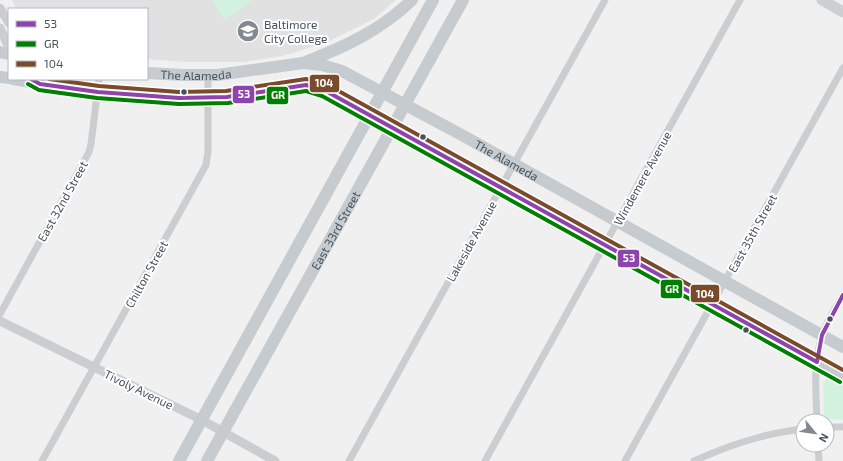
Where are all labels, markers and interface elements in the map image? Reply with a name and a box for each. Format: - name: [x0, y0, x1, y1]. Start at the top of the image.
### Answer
- legend: [8, 8, 148, 80]
- text: 53: [44, 16, 57, 30]
- place label: Baltimore City College: [264, 17, 327, 45]
- school or university icon: Baltimore City College: [235, 18, 261, 44]
- text: GR: [44, 36, 59, 50]
- text: 104: [44, 56, 63, 70]
- street label: The Alameda: [160, 66, 232, 82]
- line badge: 104: [309, 74, 340, 93]
- text: 104: [315, 76, 333, 89]
- line badge: 53: [232, 85, 255, 104]
- line badge: GR: [266, 86, 289, 105]
- unlabelled marker: [179, 87, 189, 97]
- text: 53: [238, 87, 250, 100]
- text: GR: [271, 88, 285, 101]
- street label: Windemere Avenue: [610, 129, 674, 227]
- unlabelled marker: [418, 132, 428, 142]
- street label: The Alameda: [472, 137, 541, 183]
- street label: East 32nd Street: [34, 158, 90, 244]
- street label: East 33rd Street: [308, 188, 363, 272]
- street label: East 35th Street: [725, 191, 779, 275]
- street label: Lakeside Avenue: [443, 198, 499, 284]
- street label: Chilton Street: [122, 238, 170, 310]
- line badge: 53: [617, 249, 640, 268]
- text: 53: [623, 251, 635, 264]
- line badge: GR: [660, 279, 683, 299]
- text: GR: [665, 282, 679, 295]
- line badge: 104: [690, 284, 720, 303]
- text: 104: [696, 287, 714, 300]
- unlabelled marker: [825, 314, 835, 324]
- unlabelled marker: [741, 325, 751, 335]
- street label: Tivoly Avenue: [102, 366, 176, 412]
- north arrow: [795, 413, 835, 453]
- text: N: [817, 431, 832, 445]

